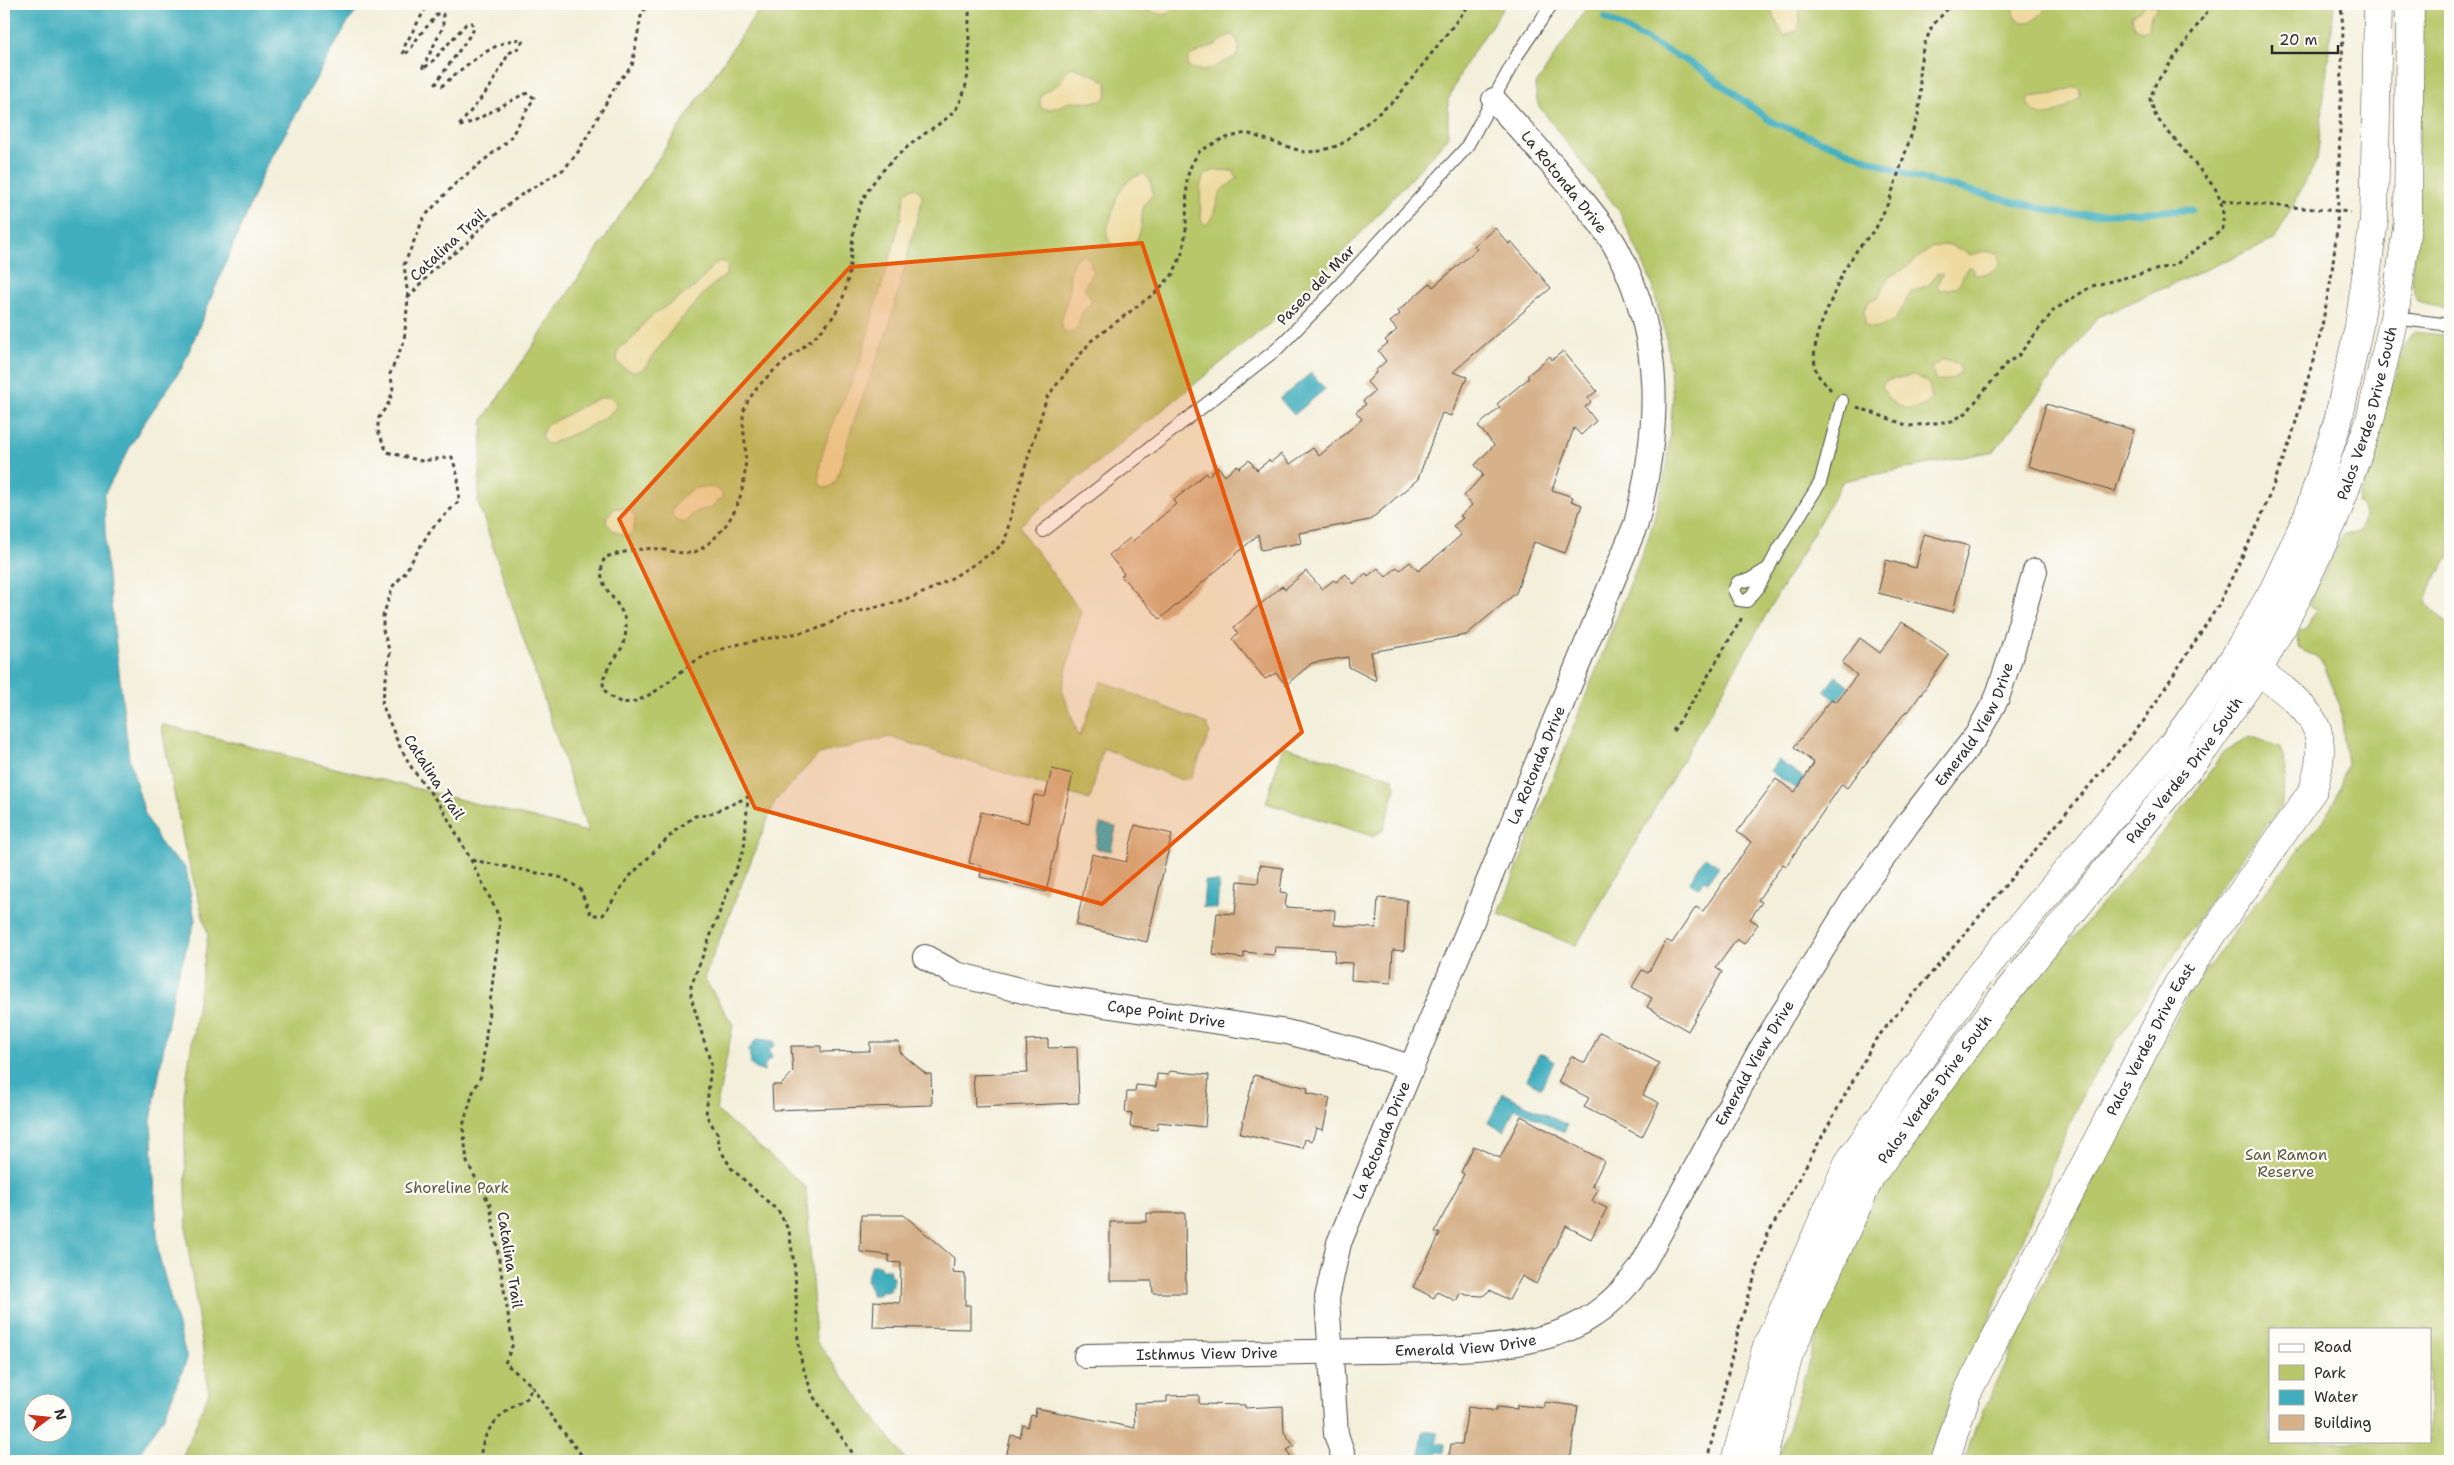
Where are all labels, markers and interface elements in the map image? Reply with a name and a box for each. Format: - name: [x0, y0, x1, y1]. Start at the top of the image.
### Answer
- scale bar: [2272, 22, 2338, 54]
- text: 20 m: [2279, 30, 2318, 50]
- street label: La Rotonda Drive: [1516, 127, 1612, 237]
- street label: Catalina Trail: [405, 204, 491, 286]
- street label: Paseo del Mar: [1272, 240, 1360, 330]
- street label: Palos Verdes Drive South: [2332, 324, 2402, 503]
- street label: Emerald View Drive: [1930, 660, 2018, 791]
- street label: Palos Verdes Drive South: [2121, 693, 2247, 848]
- street label: La Rotonda Drive: [1503, 703, 1570, 828]
- street label: Catalina Trail: [399, 731, 469, 824]
- street label: Palos Verdes Drive East: [2102, 959, 2200, 1119]
- street label: Cape Point Drive: [1106, 996, 1227, 1033]
- street label: Emerald View Drive: [1711, 996, 1799, 1129]
- street label: Palos Verdes Drive South: [1873, 1011, 1996, 1168]
- street label: La Rotonda Drive: [1348, 1078, 1415, 1203]
- park label: San Ramon Reserve: [2245, 1145, 2327, 1182]
- park label: Shoreline Park: [405, 1178, 509, 1198]
- street label: Catalina Trail: [492, 1210, 528, 1310]
- legend: [2269, 1328, 2432, 1442]
- street label: Emerald View Drive: [1395, 1330, 1538, 1361]
- text: Road: [2314, 1337, 2352, 1357]
- street label: Isthmus View Drive: [1136, 1343, 1278, 1365]
- text: Park: [2314, 1363, 2346, 1383]
- text: Water: [2314, 1387, 2358, 1407]
- north arrow: [22, 1392, 72, 1442]
- text: N: [50, 1407, 71, 1422]
- text: Building: [2314, 1413, 2371, 1433]

